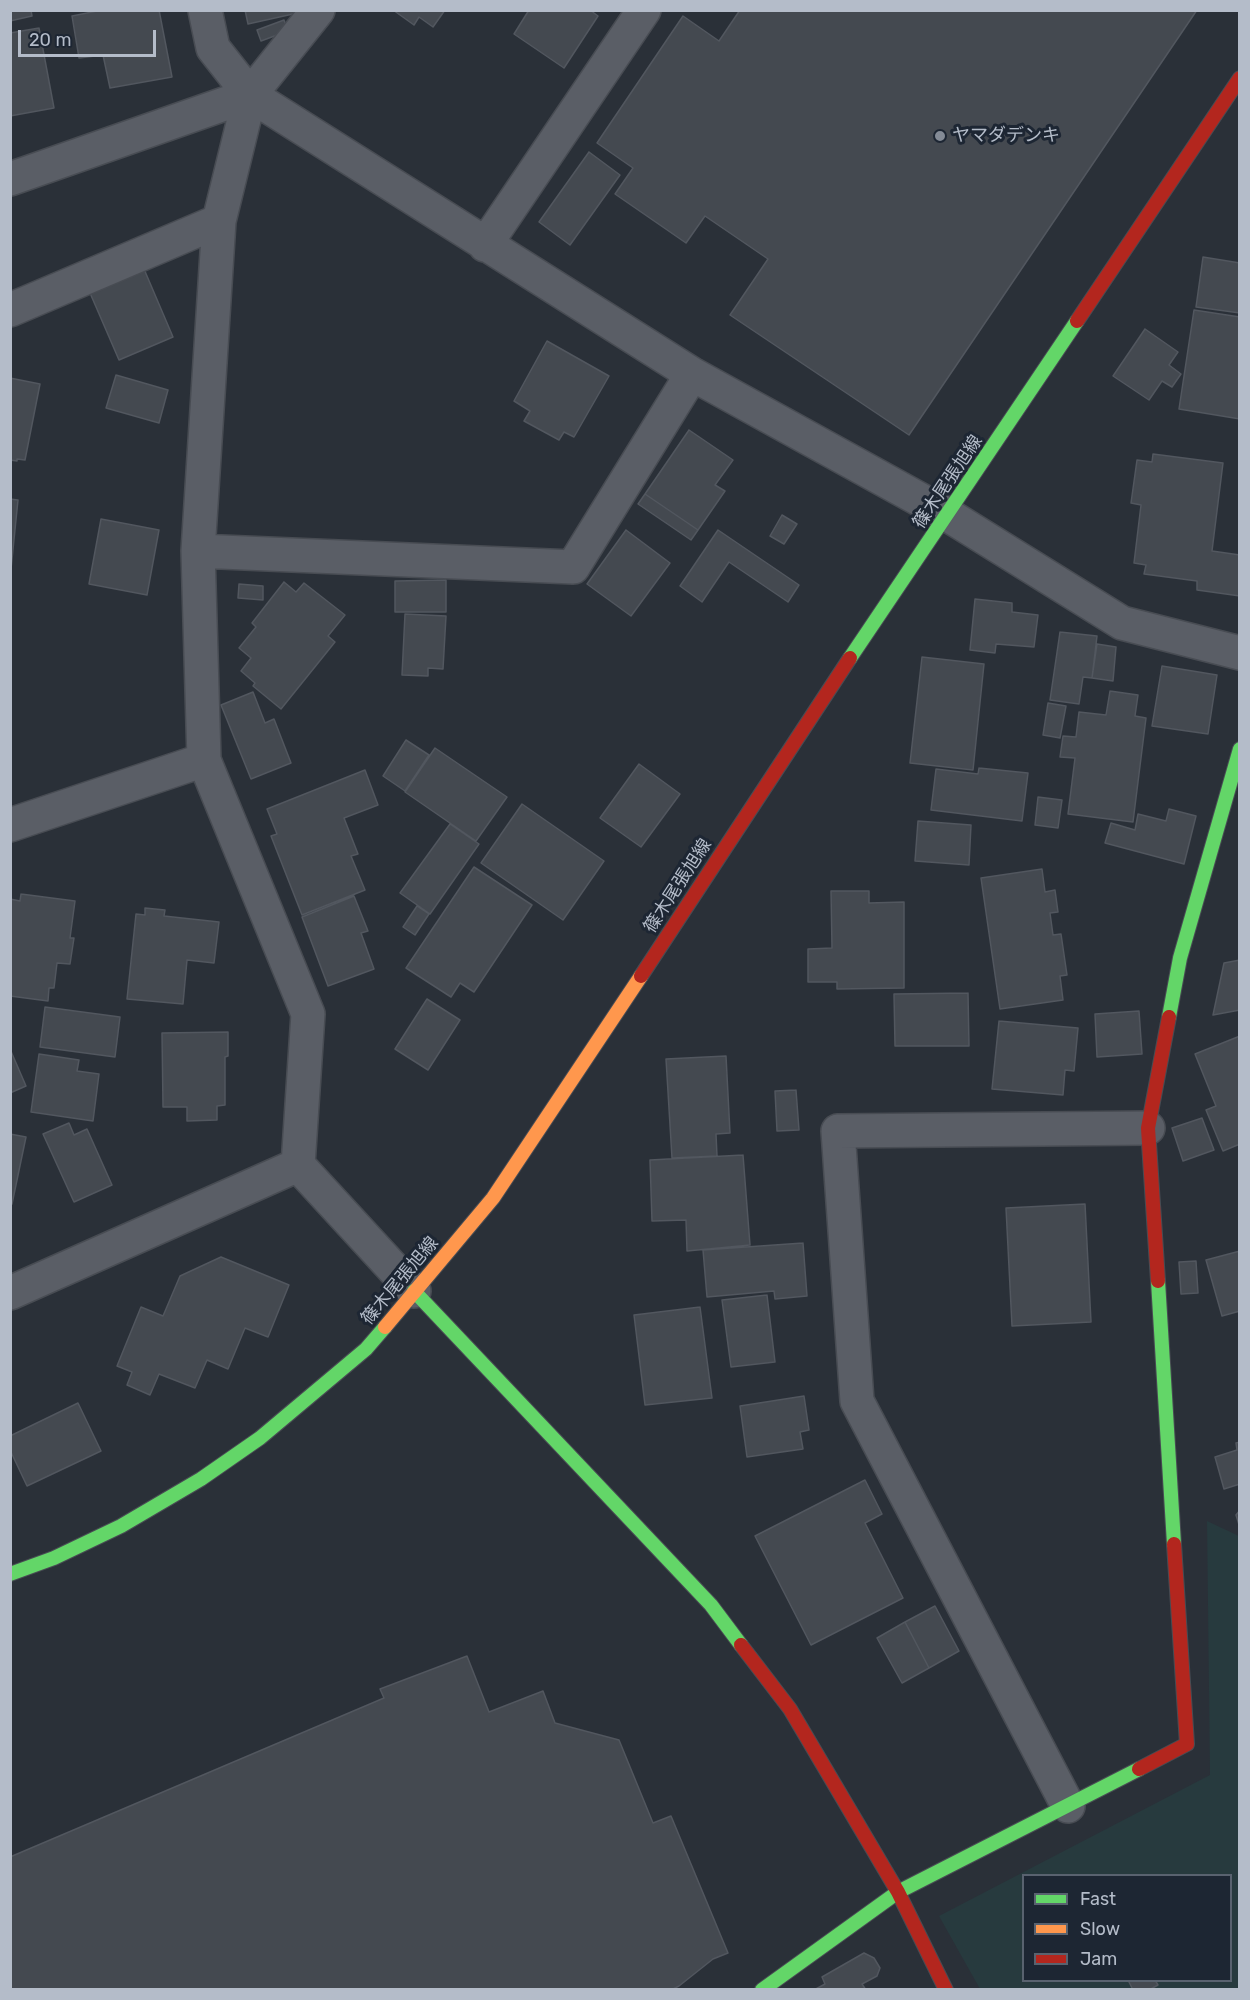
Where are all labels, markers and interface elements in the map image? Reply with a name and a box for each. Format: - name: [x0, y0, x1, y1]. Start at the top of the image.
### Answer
- scale bar: [21, 18, 159, 56]
- text: 20 m: [29, 29, 71, 51]
- place label: ヤマダデンキ: [952, 125, 1060, 147]
- marker: ヤマダデンキ: [933, 129, 947, 143]
- street label: 篠木尾張旭線: [909, 431, 987, 533]
- street label: 篠木尾張旭線: [640, 835, 716, 937]
- street label: 篠木尾張旭線: [357, 1233, 443, 1329]
- legend: [1022, 1874, 1232, 1982]
- text: Fast: [1080, 1888, 1116, 1910]
- text: Slow: [1080, 1918, 1120, 1940]
- text: Jam: [1080, 1948, 1117, 1970]

